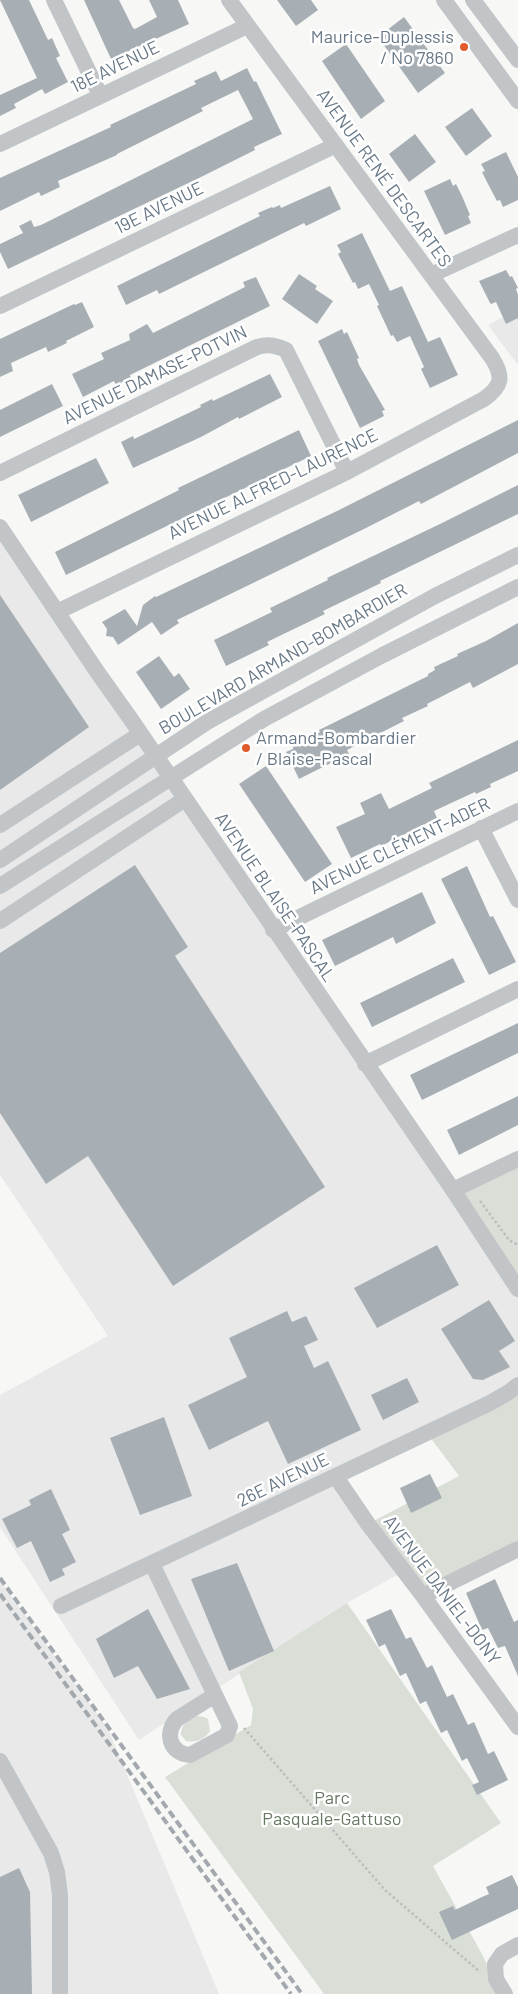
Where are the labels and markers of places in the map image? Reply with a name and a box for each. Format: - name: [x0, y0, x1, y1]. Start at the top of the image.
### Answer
- place label: Maurice-Duplessis / No 7860: [311, 26, 454, 68]
- marker: Maurice-Duplessis / No 7860: [458, 41, 470, 53]
- place label: Armand-Bombardier / Blaise-Pascal: [256, 727, 416, 770]
- marker: Armand-Bombardier / Blaise-Pascal: [240, 742, 252, 754]

